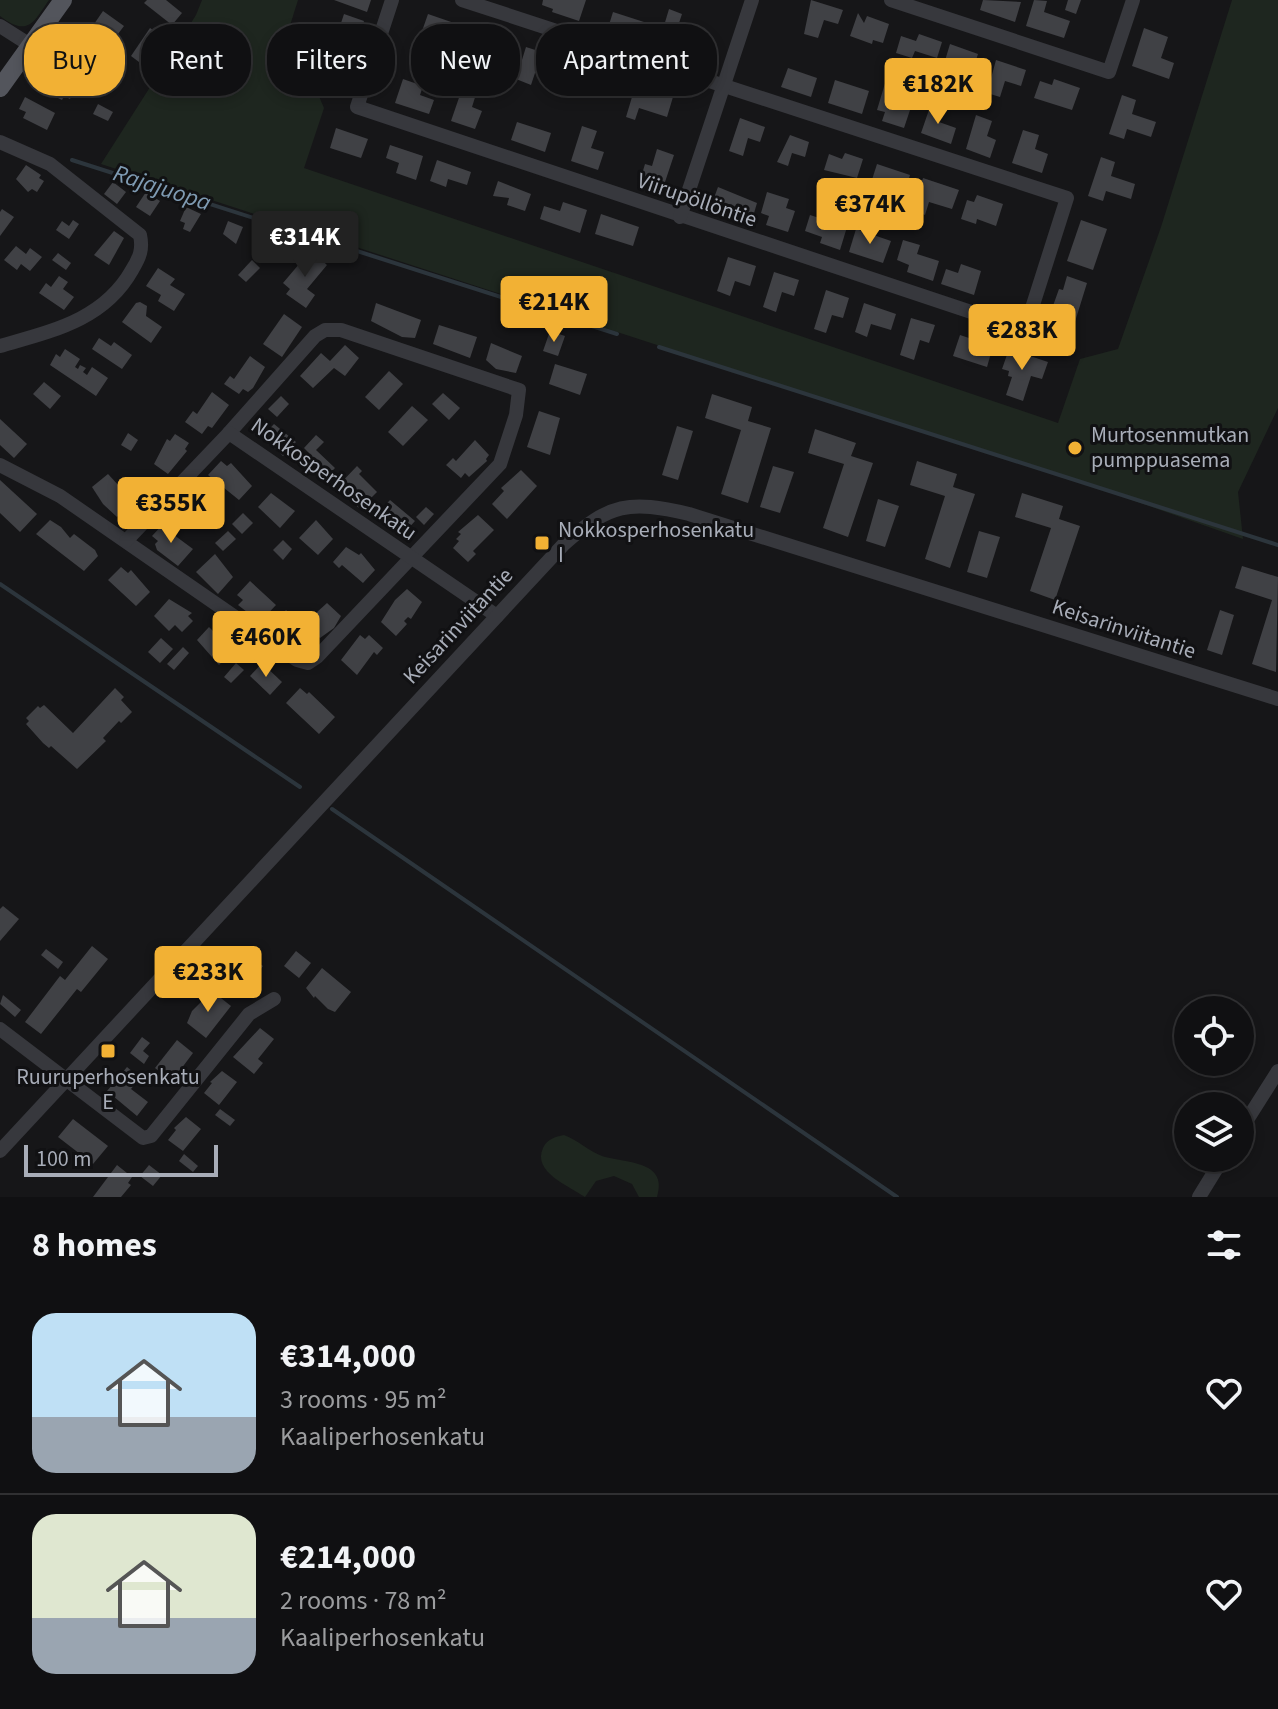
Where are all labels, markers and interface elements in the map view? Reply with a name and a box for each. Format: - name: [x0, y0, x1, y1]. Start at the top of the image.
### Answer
- chip: Buy: [24, 24, 125, 96]
- chip: Rent: [141, 24, 251, 96]
- chip: Filters: [267, 24, 395, 96]
- chip: New: [411, 24, 520, 96]
- chip: Apartment: [536, 24, 717, 96]
- pin: €182K: [882, 58, 994, 126]
- text: €182K: [903, 65, 973, 102]
- water label: Rajajuopa: [109, 156, 215, 220]
- street label: Viirupöllöntie: [633, 165, 761, 235]
- pin: €374K: [814, 178, 926, 246]
- text: €374K: [835, 185, 905, 222]
- pin: €314K: [249, 211, 361, 279]
- text: €314K: [270, 218, 340, 255]
- pin: €214K: [498, 276, 610, 344]
- text: €214K: [519, 283, 589, 320]
- pin: €283K: [966, 304, 1078, 372]
- text: €283K: [987, 311, 1057, 348]
- street label: Nokkosperhosenkatu: [244, 410, 424, 548]
- place label: Murtosenmutkan pumppuasema: [1091, 419, 1249, 476]
- marker: Murtosenmutkan pumppuasema: [1066, 439, 1084, 457]
- pin: €355K: [115, 477, 227, 545]
- text: €355K: [136, 484, 206, 521]
- place label: Nokkosperhosenkatu I: [558, 514, 754, 571]
- marker: Nokkosperhosenkatu I: [533, 534, 551, 552]
- street label: Keisarinviitantie: [395, 560, 521, 691]
- street label: Keisarinviitantie: [1048, 591, 1200, 667]
- pin: €460K: [210, 611, 322, 679]
- text: €460K: [231, 618, 301, 655]
- pin: €233K: [152, 946, 264, 1014]
- text: €233K: [173, 953, 243, 990]
- map controls: [1174, 996, 1254, 1172]
- button: locate: [1174, 996, 1254, 1076]
- marker: Ruuruperhosenkatu E: [99, 1042, 117, 1060]
- place label: Ruuruperhosenkatu E: [16, 1061, 200, 1118]
- button: layers: [1174, 1092, 1254, 1172]
- scale bar: [24, 1141, 218, 1177]
- text: 100 m: [36, 1143, 91, 1175]
- text: 8 homes: [32, 1221, 157, 1270]
- icon: filters: [1202, 1223, 1246, 1267]
- text: €314,000: [280, 1332, 416, 1381]
- icon: home: [96, 1345, 192, 1441]
- icon: heart: [1202, 1371, 1246, 1415]
- text: 3 rooms · 95 m²: [280, 1381, 447, 1418]
- text: Kaaliperhosenkatu: [280, 1418, 485, 1455]
- text: €214,000: [280, 1533, 416, 1582]
- icon: home: [96, 1546, 192, 1642]
- icon: heart: [1202, 1572, 1246, 1616]
- text: 2 rooms · 78 m²: [280, 1582, 447, 1619]
- text: Kaaliperhosenkatu: [280, 1619, 485, 1656]

